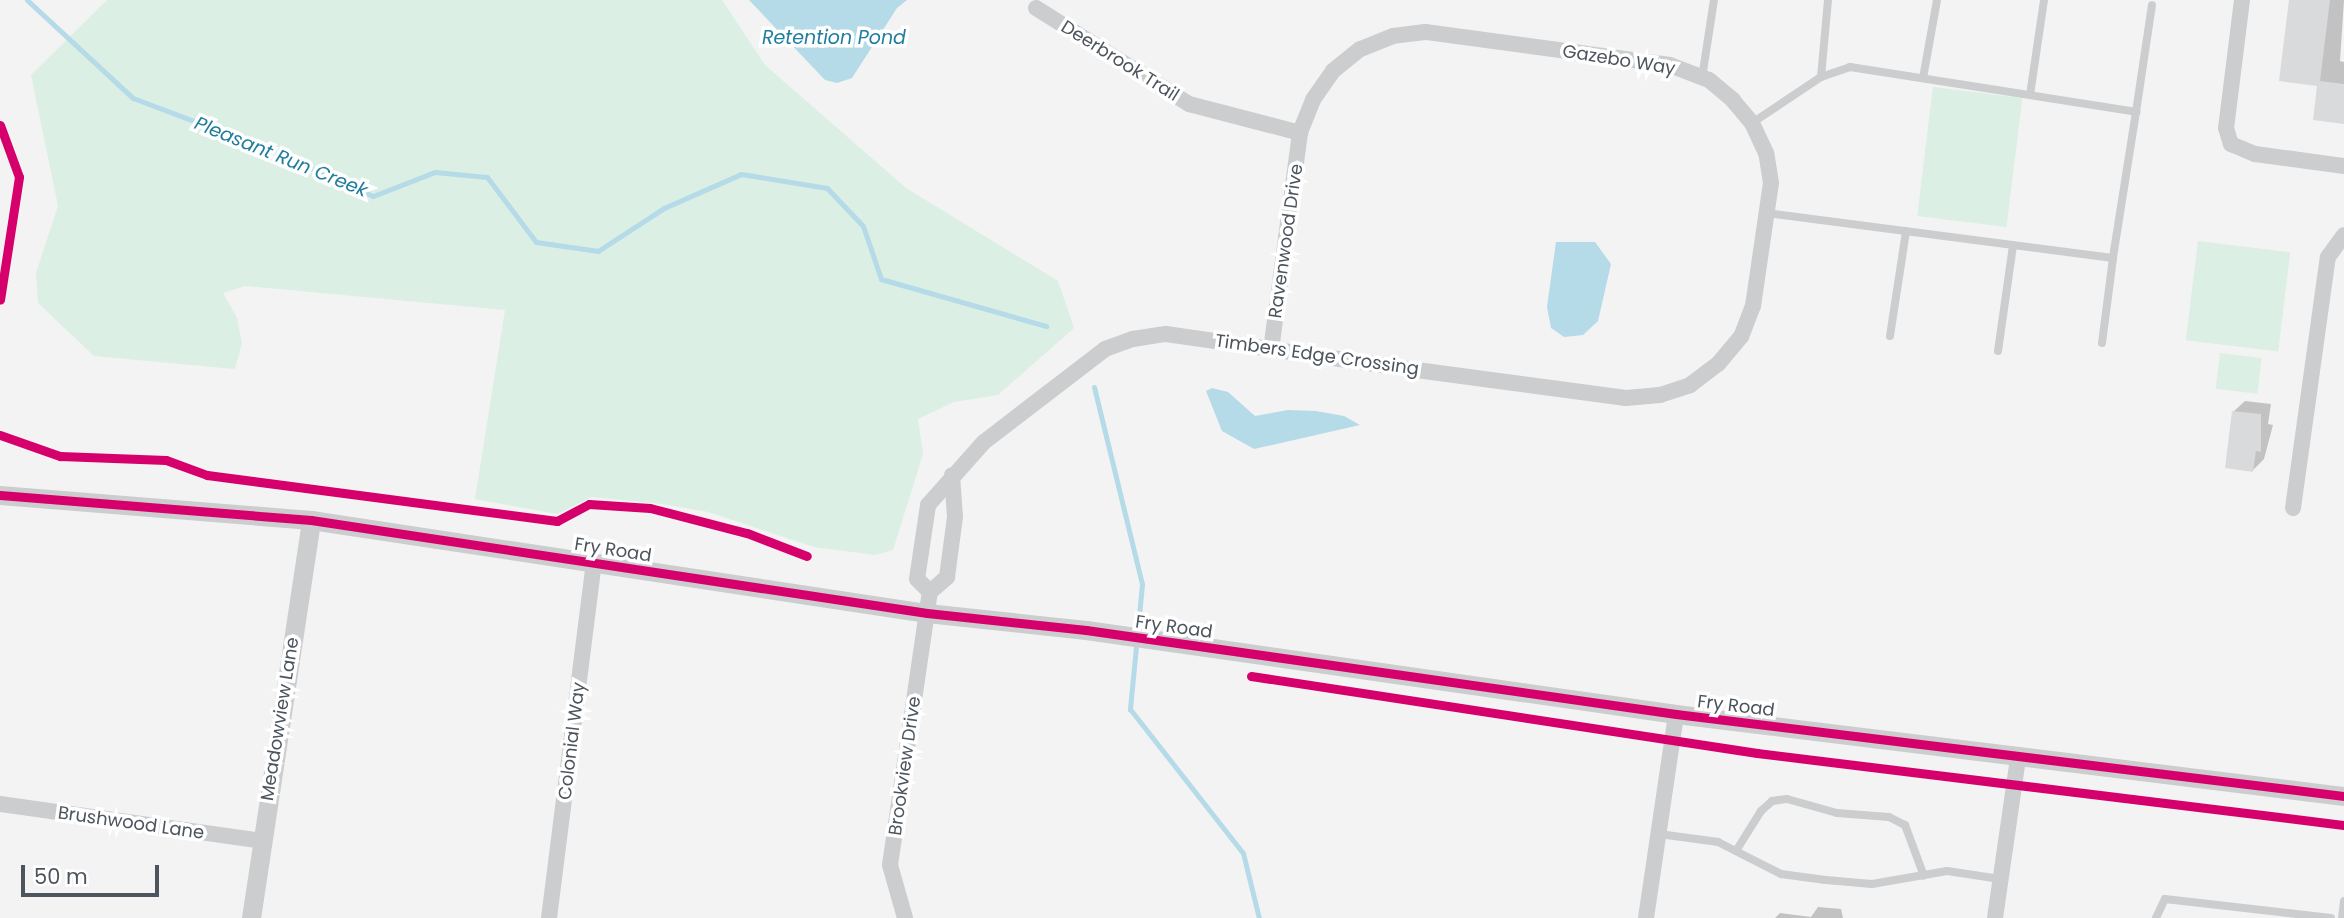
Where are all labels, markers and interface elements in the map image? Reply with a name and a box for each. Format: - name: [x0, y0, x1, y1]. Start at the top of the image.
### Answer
- street label: Deerbrook Trail: [1057, 16, 1183, 106]
- water label: Retention Pond: [762, 27, 906, 49]
- street label: Gazebo Way: [1561, 40, 1677, 80]
- water label: Pleasant Run Creek: [191, 112, 371, 202]
- street label: Ravenwood Drive: [1264, 162, 1308, 320]
- street label: Timbers Edge Crossing: [1214, 330, 1420, 380]
- street label: Fry Road: [573, 533, 653, 567]
- street label: Fry Road: [1134, 611, 1214, 643]
- street label: Meadowview Lane: [256, 636, 304, 802]
- street label: Colonial Way: [554, 681, 590, 801]
- street label: Fry Road: [1696, 691, 1776, 721]
- street label: Brookview Drive: [885, 695, 925, 837]
- street label: Brushwood Lane: [56, 802, 206, 844]
- scale bar: [24, 852, 163, 896]
- text: 50 m: [34, 862, 88, 891]

